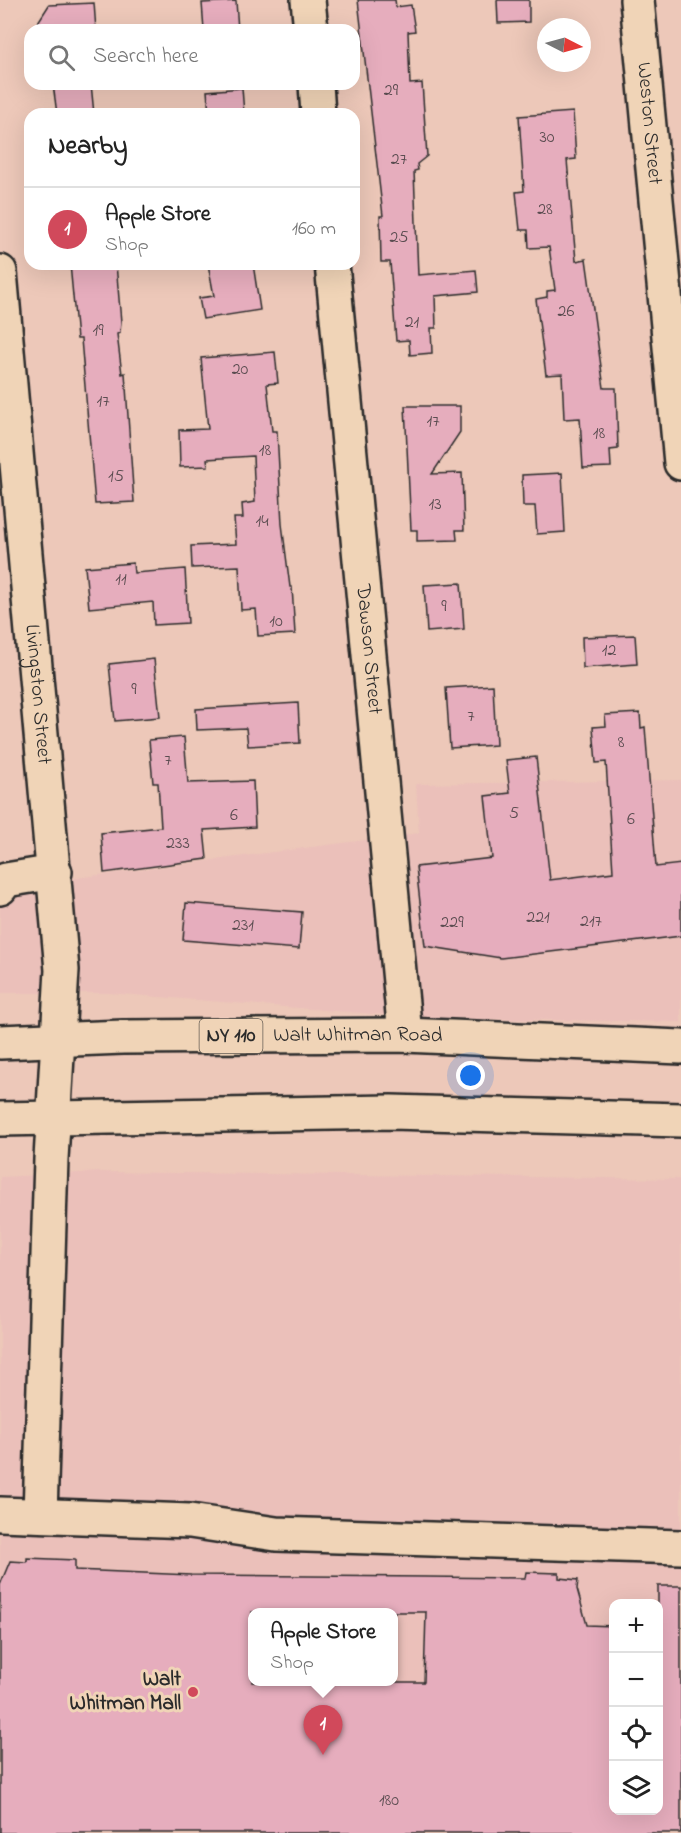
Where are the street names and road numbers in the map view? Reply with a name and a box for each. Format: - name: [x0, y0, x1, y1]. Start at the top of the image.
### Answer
- street label: Weston Street: [628, 61, 669, 186]
- street label: Dawson Street: [347, 582, 390, 716]
- street label: Livingston Street: [16, 623, 59, 766]
- road number: NY 110: [200, 1019, 262, 1053]
- street label: Walt Whitman Road: [273, 1020, 443, 1052]

